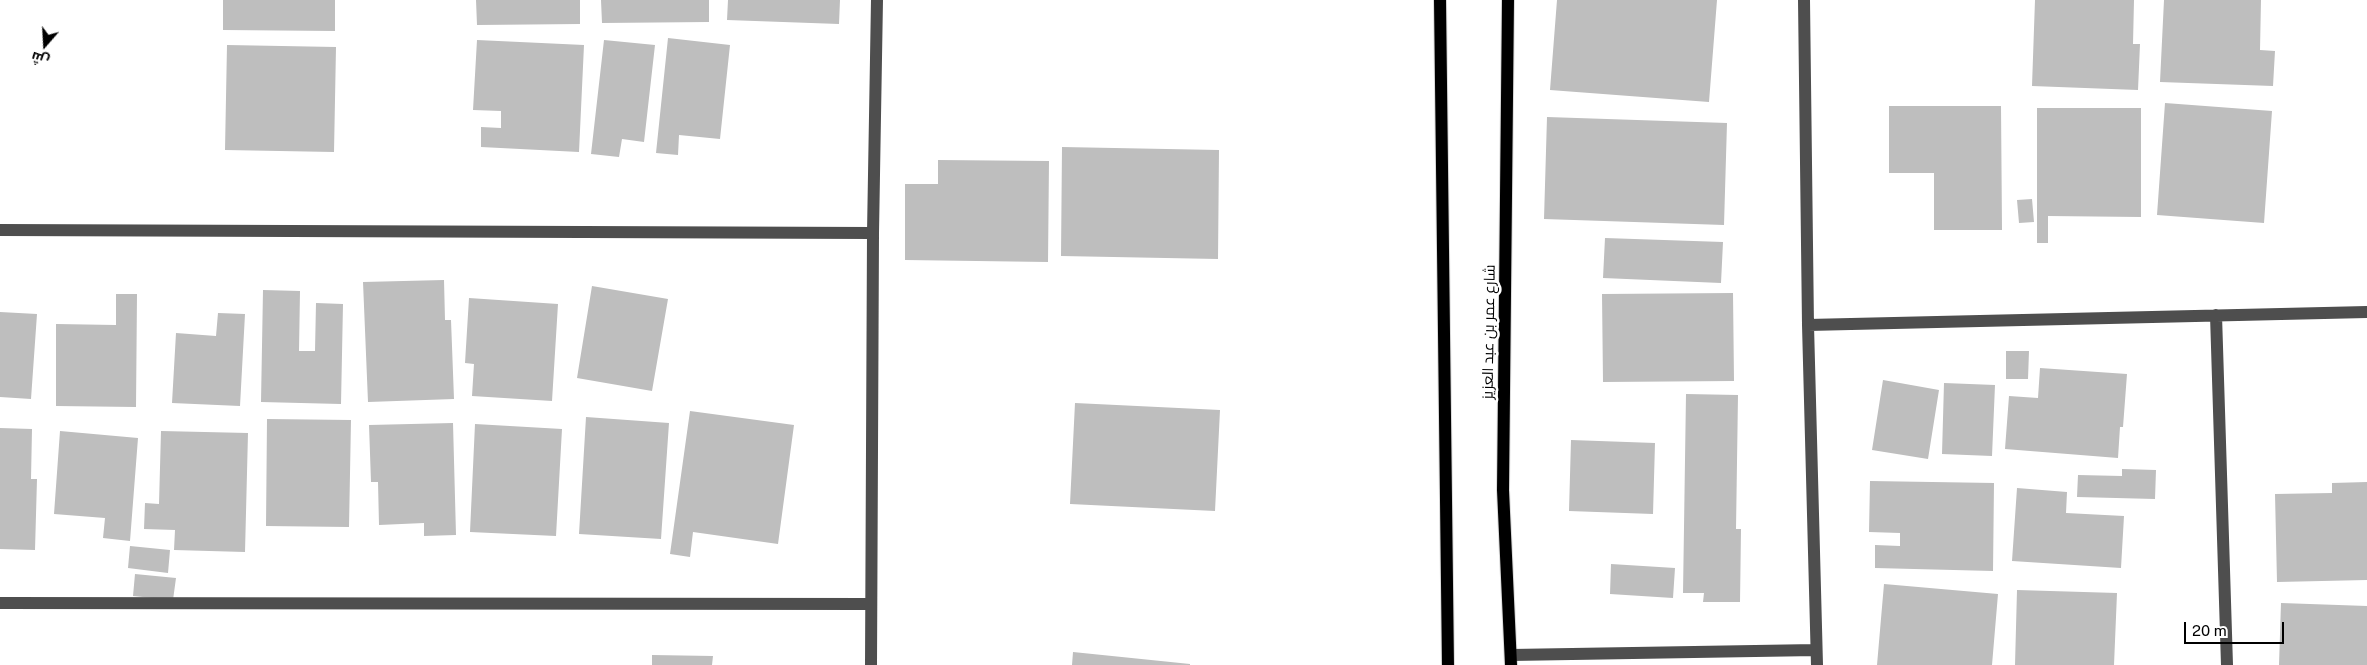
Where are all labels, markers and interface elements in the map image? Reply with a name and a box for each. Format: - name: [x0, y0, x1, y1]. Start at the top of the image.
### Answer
- north arrow: [20, 20, 70, 70]
- text: ش: [29, 49, 51, 70]
- street label: شارع عمر بن عبد العزيز: [1479, 264, 1499, 400]
- scale bar: [2187, 612, 2287, 644]
- text: 20 m: [2192, 622, 2227, 639]

